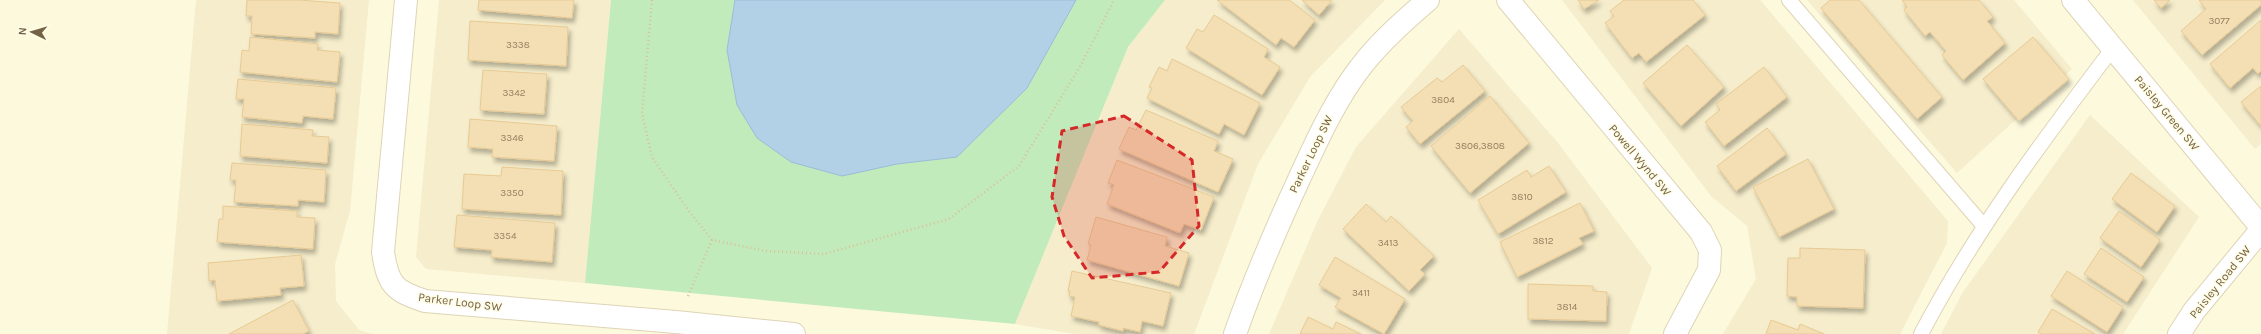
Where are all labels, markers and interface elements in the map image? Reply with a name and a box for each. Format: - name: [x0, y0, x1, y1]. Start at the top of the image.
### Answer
- north arrow: [12, 12, 52, 52]
- house number: 3077: [2208, 15, 2230, 27]
- text: N: [16, 27, 29, 36]
- house number: 3338: [506, 39, 530, 51]
- street label: Paisley Green SW: [2132, 73, 2203, 154]
- house number: 3342: [502, 87, 526, 99]
- house number: 3804: [1431, 94, 1455, 106]
- street label: Parker Loop SW: [1286, 113, 1336, 195]
- street label: Powell Wynd SW: [1606, 121, 1674, 199]
- house number: 3346: [500, 132, 524, 144]
- house number: 3806,3808: [1455, 140, 1505, 152]
- house number: 3350: [500, 187, 524, 199]
- house number: 3810: [1511, 191, 1533, 203]
- house number: 3354: [493, 230, 517, 242]
- house number: 3812: [1532, 235, 1554, 247]
- house number: 3413: [1378, 237, 1398, 249]
- street label: Paisley Road SW: [2186, 243, 2254, 321]
- house number: 3411: [1352, 287, 1370, 299]
- street label: Parker Loop SW: [417, 290, 503, 314]
- house number: 3814: [1557, 301, 1578, 313]

